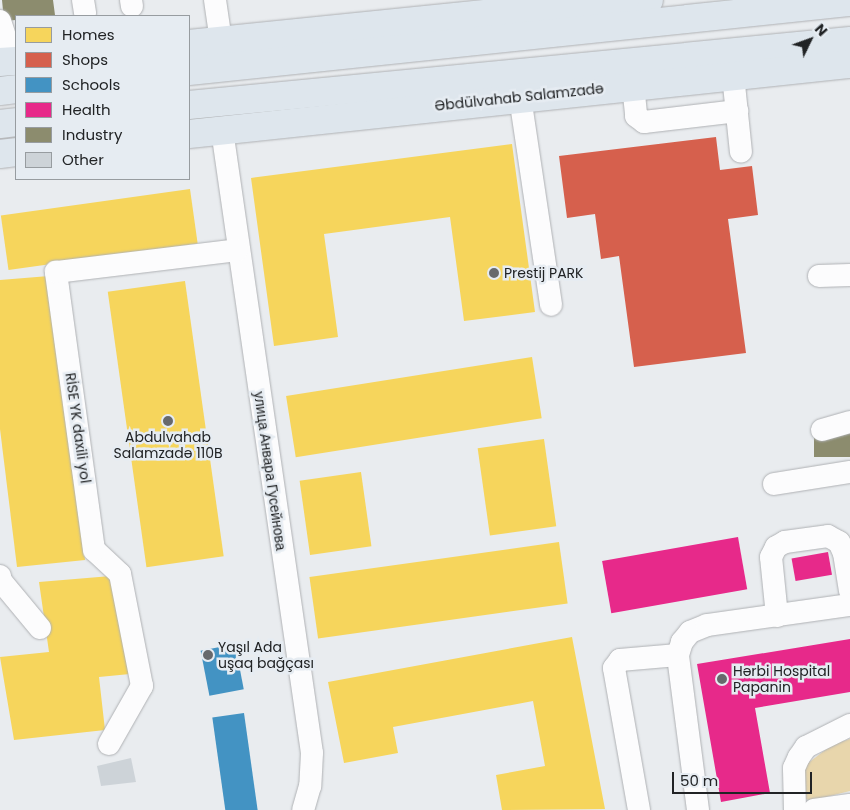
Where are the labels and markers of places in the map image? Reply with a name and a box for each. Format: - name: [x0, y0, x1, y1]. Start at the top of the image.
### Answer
- place label: Prestij PARK: [504, 265, 584, 281]
- marker: Prestij PARK: [488, 267, 500, 279]
- marker: Abdulvahab Salamzadə 110B: [162, 415, 174, 427]
- place label: Abdulvahab Salamzadə 110B: [113, 429, 223, 462]
- place label: Yaşıl Ada uşaq bağçası: [218, 639, 314, 672]
- marker: Yaşıl Ada uşaq bağçası: [202, 649, 214, 661]
- place label: Hərbi Hospital Papanin: [733, 663, 830, 696]
- marker: Hərbi Hospital Papanin: [715, 672, 729, 686]

